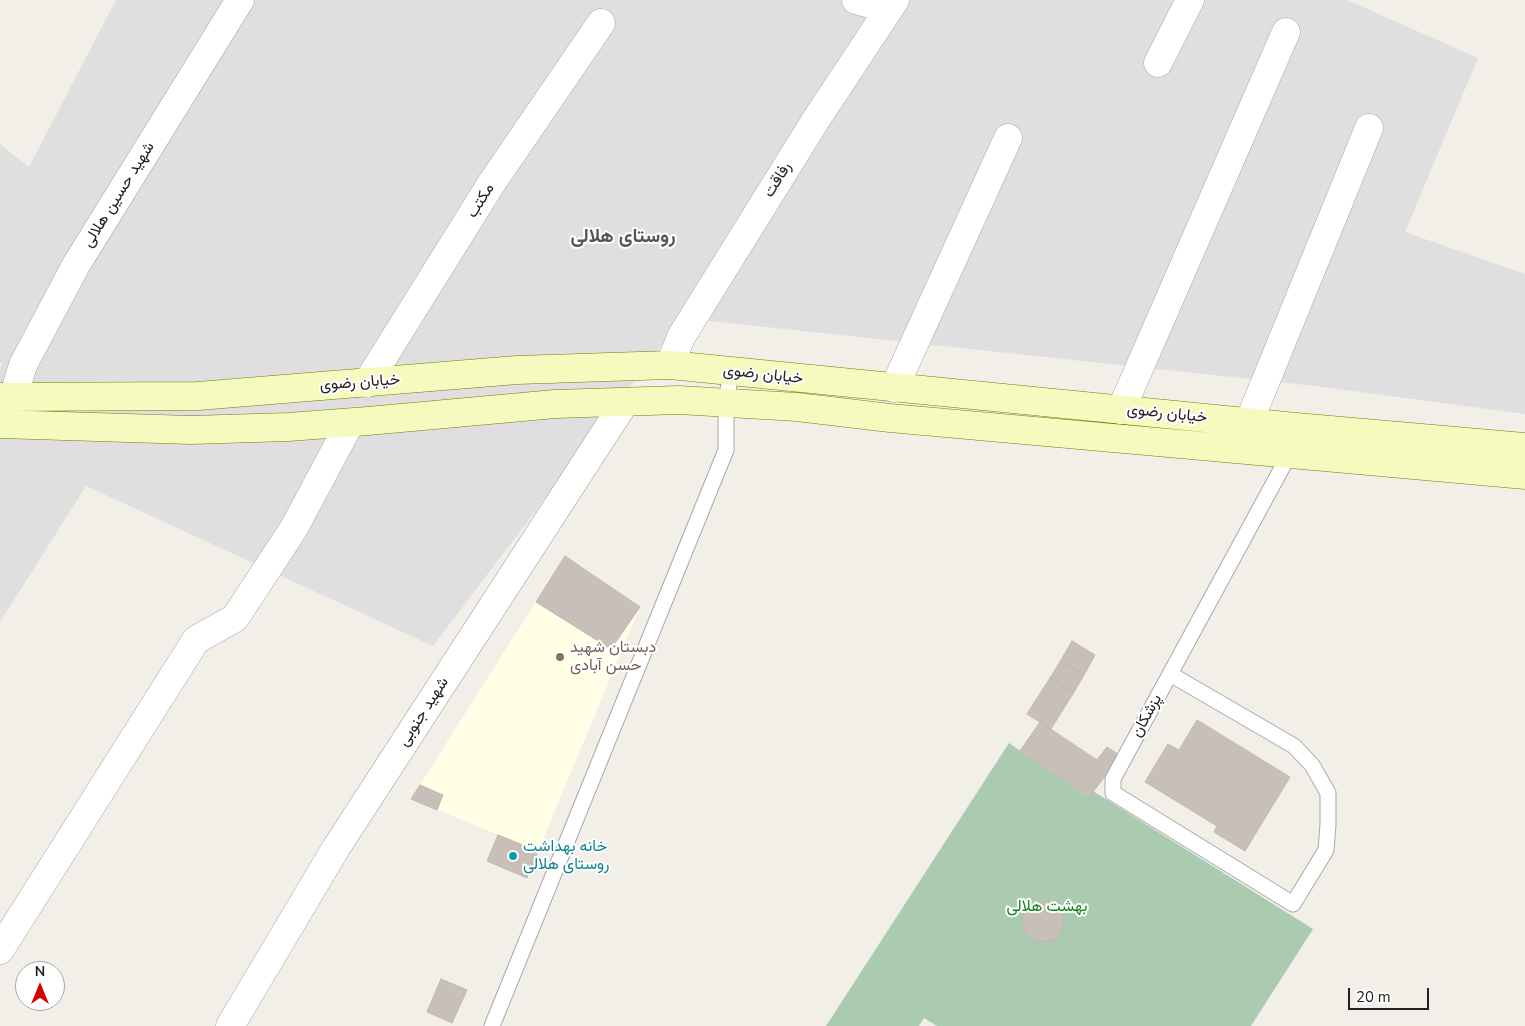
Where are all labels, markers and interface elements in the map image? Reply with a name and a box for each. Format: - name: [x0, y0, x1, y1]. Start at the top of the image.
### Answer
- street label: شهید حسین هلالی: [79, 139, 159, 251]
- street label: رفاقت: [760, 159, 796, 201]
- street label: مکتب: [463, 180, 499, 222]
- district label: روستای هلالی: [570, 226, 676, 248]
- street label: خیابان رضوی: [722, 361, 804, 389]
- street label: خیابان رضوی: [319, 371, 401, 395]
- street label: خیابان رضوی: [1126, 400, 1208, 428]
- place label: دبستان شهید حسن آبادی: [570, 638, 656, 676]
- marker: دبستان شهید حسن آبادی: [554, 651, 566, 663]
- street label: شهید جنوبی: [394, 674, 454, 750]
- street label: پزشکان: [1127, 691, 1167, 741]
- place label: خانه بهداشت روستای هلالی: [523, 837, 609, 875]
- marker: خانه بهداشت روستای هلالی: [507, 850, 519, 862]
- park label: بهشت هلالی: [1007, 897, 1087, 917]
- north arrow: [15, 961, 65, 1011]
- text: N: [35, 962, 45, 981]
- scale bar: [1350, 978, 1431, 1010]
- text: 20 m: [1356, 987, 1391, 1007]

